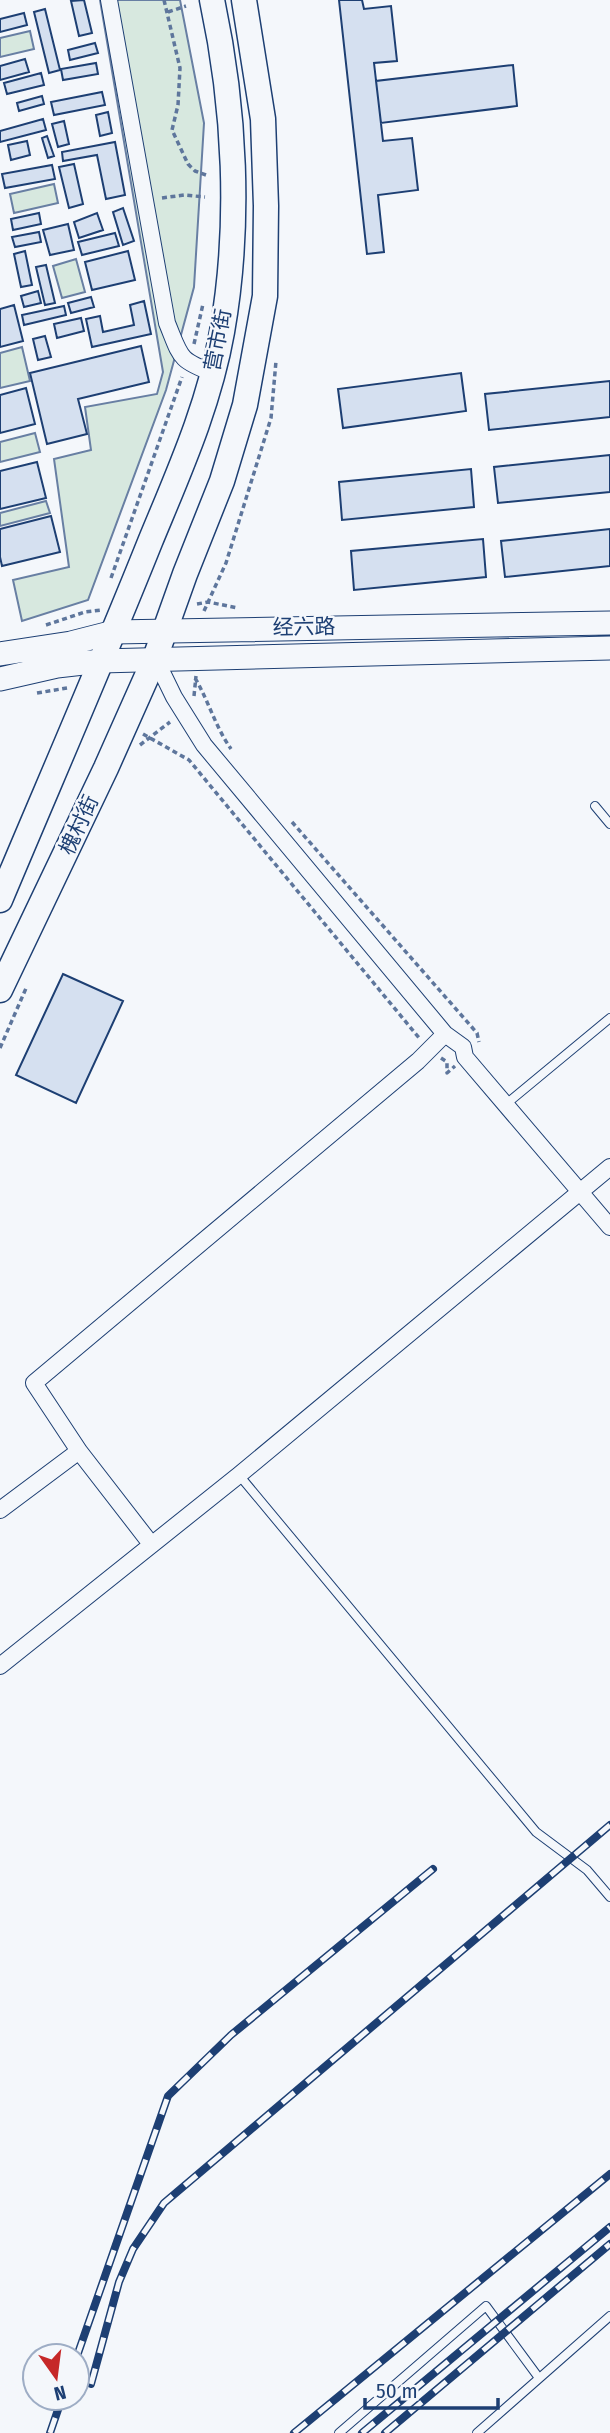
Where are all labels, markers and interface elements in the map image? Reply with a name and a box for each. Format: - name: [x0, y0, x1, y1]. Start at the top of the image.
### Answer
- street label: 营市街: [199, 307, 237, 373]
- street label: 经六路: [272, 613, 336, 641]
- street label: 槐村街: [54, 791, 104, 859]
- north arrow: [21, 2342, 91, 2412]
- scale bar: [365, 2366, 498, 2410]
- text: 50 m: [376, 2378, 418, 2404]
- text: N: [52, 2380, 68, 2406]

